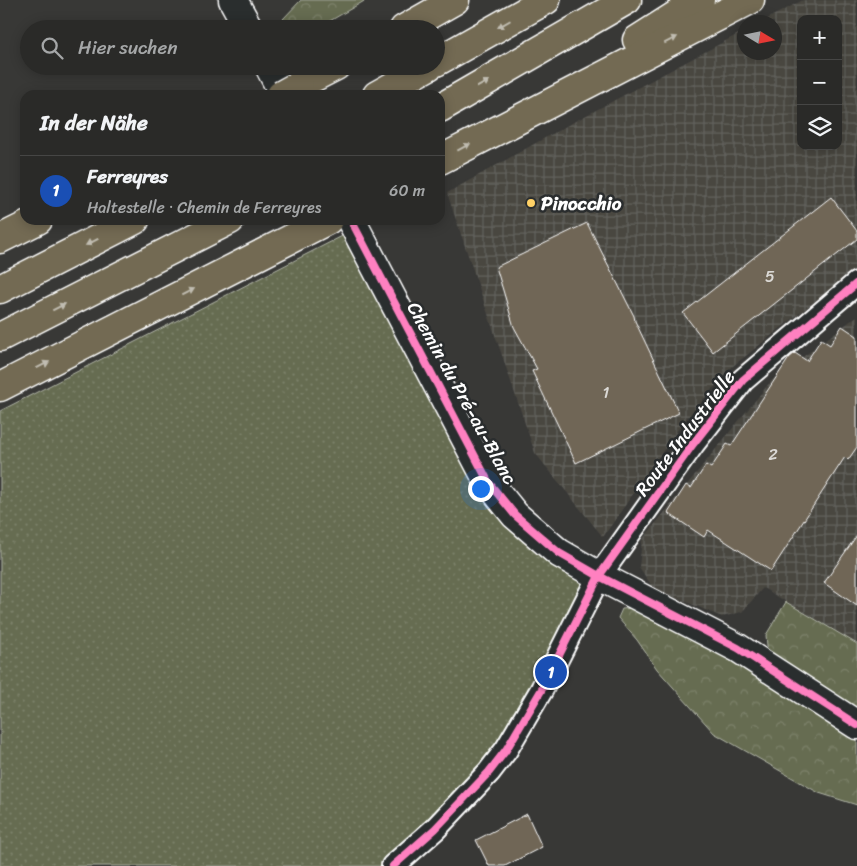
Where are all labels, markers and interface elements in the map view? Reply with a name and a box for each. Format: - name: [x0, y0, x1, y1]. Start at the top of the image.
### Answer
- north arrow: [737, 15, 782, 60]
- map controls: [797, 15, 842, 150]
- button: +: [797, 15, 842, 60]
- search box: [20, 20, 445, 75]
- one-way arrow: [497, 20, 510, 29]
- text: Hier suchen: [78, 31, 178, 64]
- icon: search: [38, 34, 66, 62]
- one-way arrow: [664, 36, 678, 44]
- button: −: [797, 60, 842, 105]
- one-way arrow: [476, 80, 489, 89]
- text: In der Nähe: [40, 104, 148, 142]
- button: layers: [797, 105, 842, 150]
- one-way arrow: [457, 143, 470, 152]
- text: Ferreyres: [87, 160, 168, 193]
- text: 1: [53, 176, 59, 205]
- text: 60 m: [389, 176, 425, 205]
- place label: Pinocchio: [541, 187, 622, 220]
- text: Haltestelle · Chemin de Ferreyres: [87, 193, 321, 222]
- marker: Pinocchio: [525, 197, 537, 209]
- one-way arrow: [85, 238, 99, 246]
- house number: 5: [765, 262, 775, 291]
- one-way arrow: [181, 288, 196, 296]
- street label: Chemin du Pré-au-Blanc: [398, 295, 526, 491]
- one-way arrow: [52, 303, 66, 311]
- one-way arrow: [36, 361, 51, 369]
- street label: Route Industrielle: [626, 362, 744, 503]
- house number: 1: [603, 378, 610, 407]
- house number: 2: [768, 440, 778, 469]
- your location: [468, 476, 494, 502]
- pin: 1: [535, 653, 567, 691]

